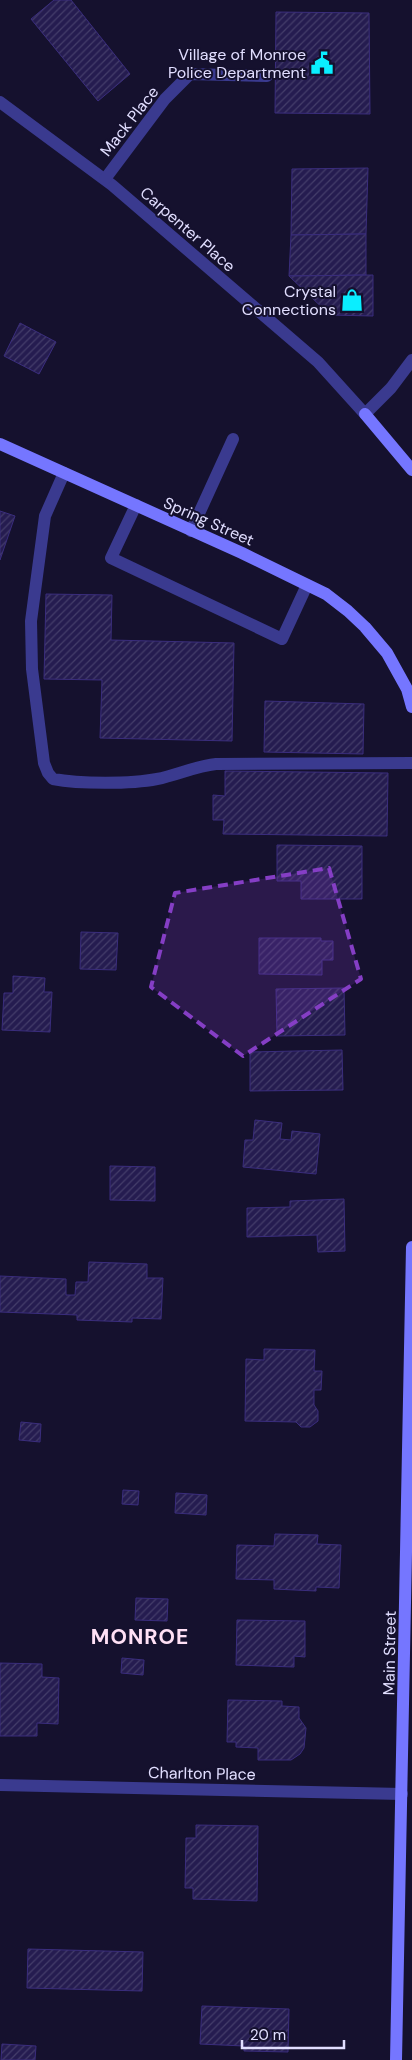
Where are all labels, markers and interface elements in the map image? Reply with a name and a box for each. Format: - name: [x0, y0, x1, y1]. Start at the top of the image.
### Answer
- place label: Village of Monroe Police Department: [168, 44, 306, 83]
- public building icon: Village of Monroe Police Department: [309, 50, 335, 76]
- street label: Mack Place: [95, 82, 163, 161]
- street label: Carpenter Place: [136, 182, 240, 277]
- place label: Crystal Connections: [242, 281, 336, 320]
- shop icon: Crystal Connections: [339, 287, 365, 313]
- street label: Spring Street: [160, 492, 257, 551]
- street label: Main Street: [378, 1610, 401, 1696]
- district label: MONROE: [91, 1623, 189, 1651]
- street label: Charlton Place: [148, 1762, 256, 1785]
- scale bar: [242, 2018, 344, 2050]
- text: 20 m: [250, 2025, 286, 2045]

